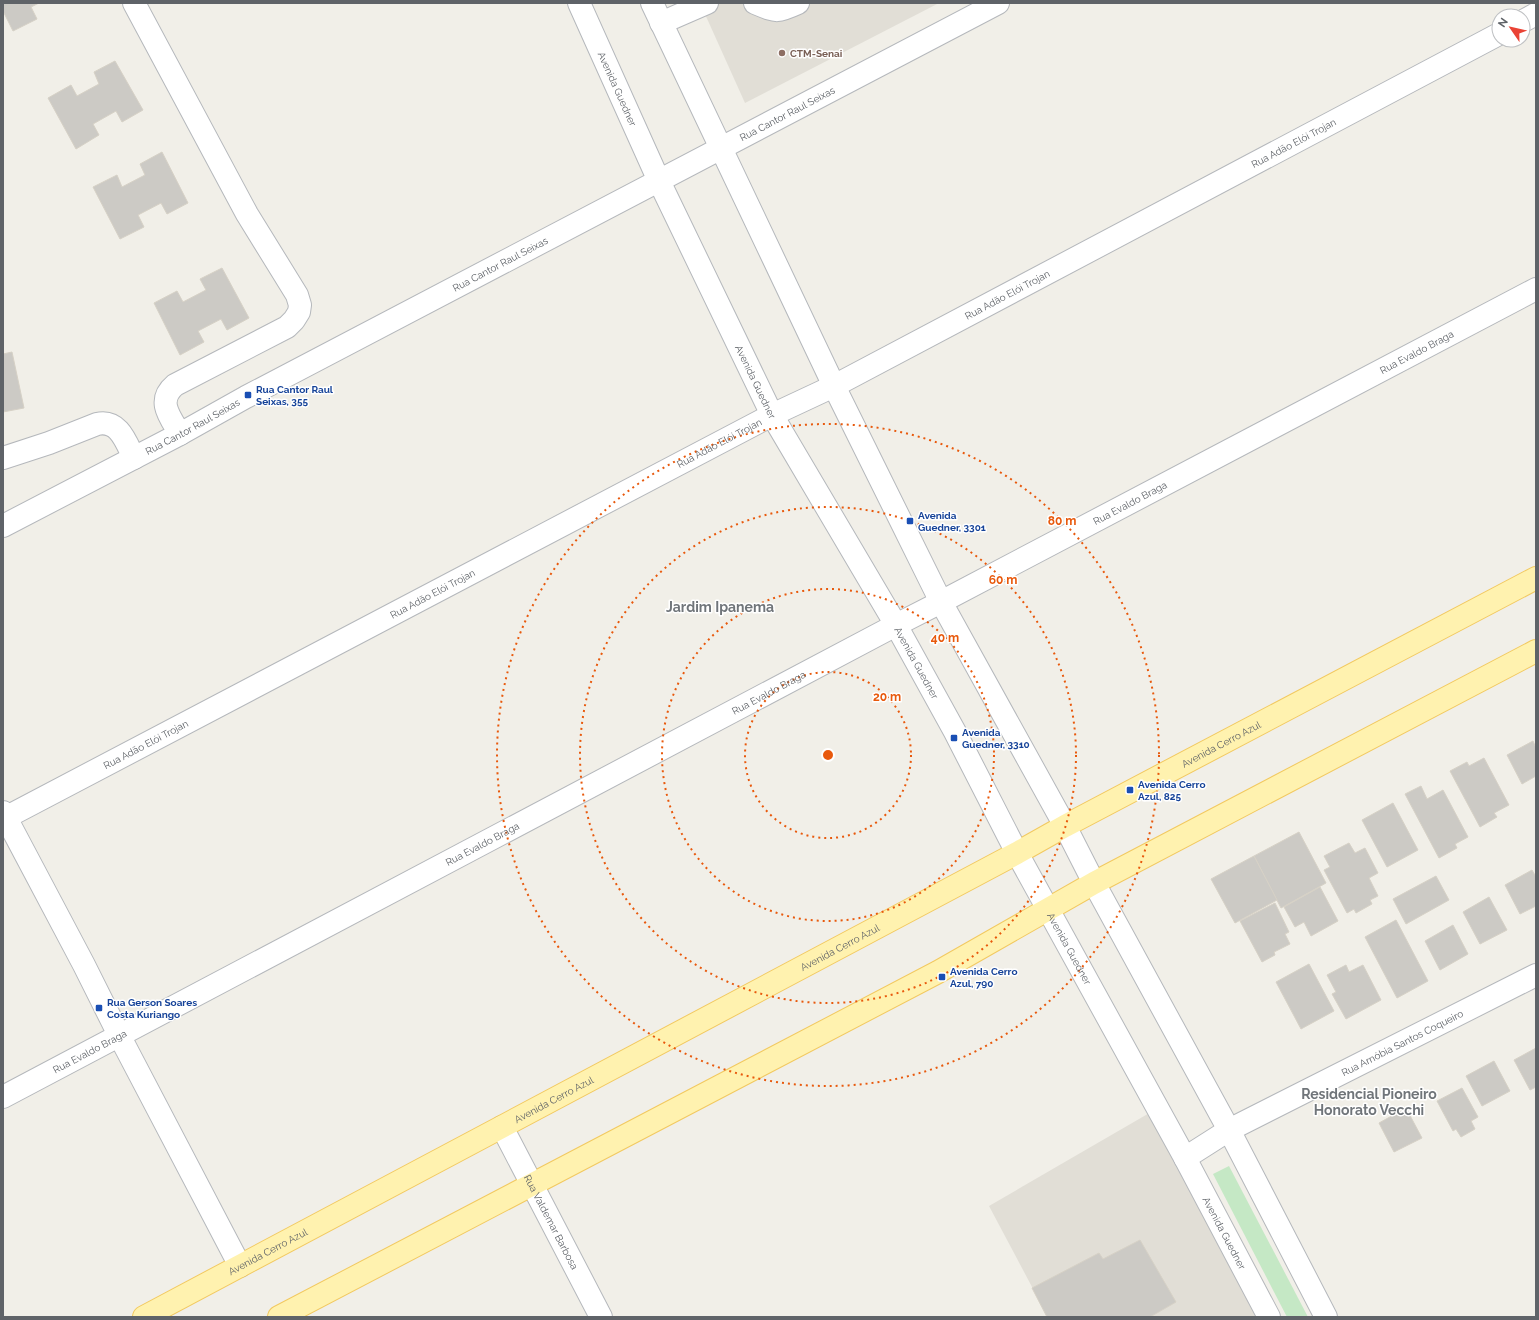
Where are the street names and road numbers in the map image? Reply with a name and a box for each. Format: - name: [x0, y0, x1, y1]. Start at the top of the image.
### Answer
- street label: Avenida Guedner: [596, 50, 639, 128]
- street label: Rua Cantor Raul Seixas: [738, 84, 837, 143]
- street label: Rua Adão Elói Trojan: [1249, 116, 1338, 170]
- street label: Rua Cantor Raul Seixas: [451, 234, 550, 293]
- street label: Rua Adão Elói Trojan: [963, 267, 1051, 321]
- street label: Rua Evaldo Braga: [1378, 328, 1455, 376]
- street label: Avenida Guedner: [734, 343, 779, 421]
- street label: Rua Cantor Raul Seixas: [143, 396, 242, 457]
- street label: Rua Adão Elói Trojan: [675, 416, 764, 470]
- street label: Rua Evaldo Braga: [1091, 479, 1169, 527]
- street label: Rua Adão Elói Trojan: [388, 567, 477, 620]
- street label: Avenida Guedner: [893, 625, 941, 701]
- street label: Rua Evaldo Braga: [730, 668, 807, 716]
- street label: Rua Adão Elói Trojan: [101, 717, 190, 771]
- street label: Avenida Cerro Azul: [1180, 718, 1263, 769]
- street label: Rua Evaldo Braga: [443, 820, 521, 868]
- street label: Avenida Guedner: [1045, 911, 1094, 987]
- street label: Avenida Cerro Azul: [798, 922, 881, 973]
- street label: Rua Arnóbia Santos Coqueiro: [1339, 1007, 1465, 1078]
- street label: Rua Evaldo Braga: [51, 1027, 128, 1075]
- street label: Avenida Cerro Azul: [512, 1074, 595, 1125]
- street label: Rua Valdemar Barbosa: [522, 1173, 581, 1271]
- street label: Avenida Guedner: [1201, 1195, 1248, 1271]
- street label: Avenida Cerro Azul: [226, 1226, 309, 1277]

